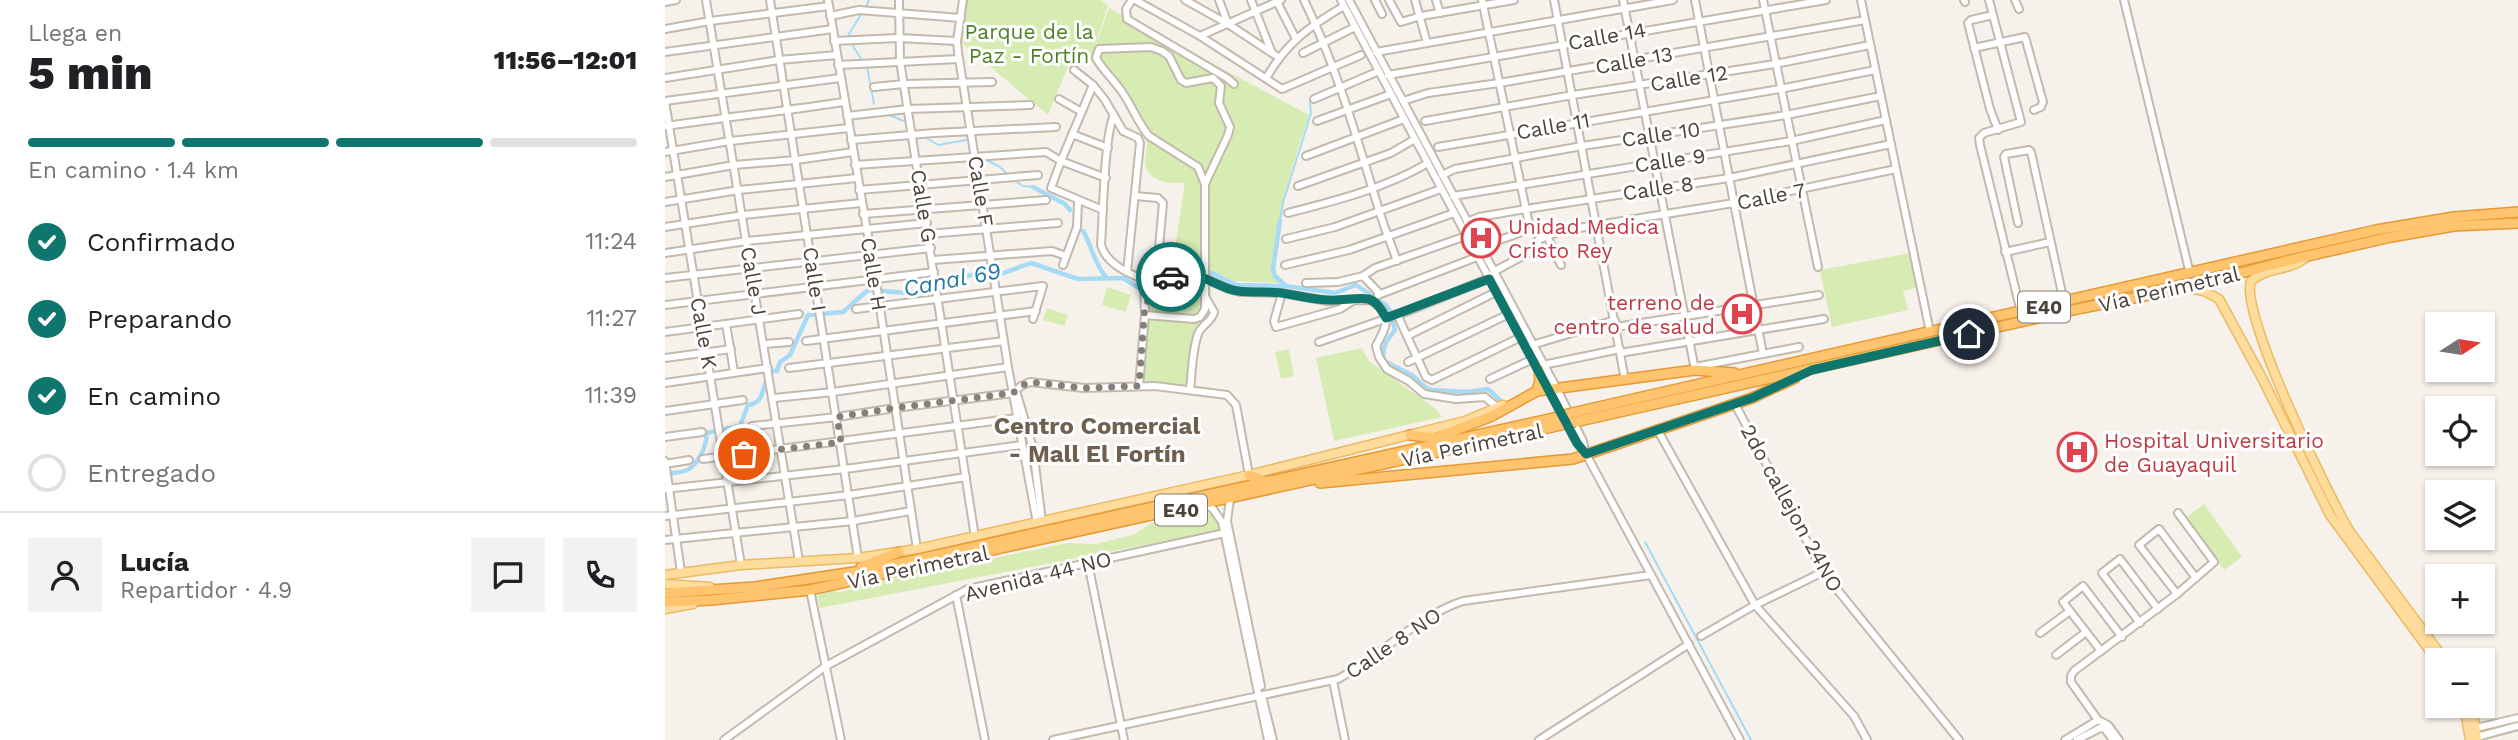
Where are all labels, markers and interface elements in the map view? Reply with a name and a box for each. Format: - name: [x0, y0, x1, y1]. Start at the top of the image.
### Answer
- street label: Calle 14: [1566, 17, 1648, 55]
- park label: Parque de la Paz - Fortín: [964, 19, 1094, 68]
- text: Llega en: [28, 20, 122, 47]
- street label: Calle 13: [1593, 41, 1675, 79]
- text: 11:56–12:01: [494, 45, 637, 75]
- text: 5 min: [28, 46, 153, 100]
- street label: Calle 12: [1648, 60, 1730, 96]
- street label: Calle 11: [1514, 107, 1592, 145]
- street label: Calle 10: [1620, 116, 1702, 152]
- street label: Calle 9: [1633, 143, 1707, 177]
- street label: Calle F: [963, 154, 999, 228]
- text: En camino · 1.4 km: [28, 157, 239, 184]
- street label: Calle G: [906, 168, 942, 244]
- street label: Calle 8: [1621, 171, 1695, 205]
- street label: Calle 7: [1735, 177, 1808, 215]
- place label: Unidad Medica Cristo Rey: [1508, 214, 1659, 263]
- hospital icon: Unidad Medica Cristo Rey: [1460, 217, 1502, 259]
- icon: check: [28, 223, 66, 261]
- text: Confirmado: [87, 227, 236, 257]
- text: 11:24: [585, 228, 637, 255]
- street label: Calle H: [856, 236, 892, 312]
- courier: [1136, 242, 1206, 312]
- street label: Calle J: [736, 244, 772, 318]
- street label: Calle I: [798, 245, 832, 313]
- water label: Canal 69: [901, 257, 1003, 303]
- icon: car: [1152, 258, 1190, 296]
- street label: Vía Perimetral: [2096, 261, 2242, 317]
- place label: terreno de centro de salud: [1554, 290, 1715, 339]
- road number: E40: [2018, 292, 2070, 322]
- hospital icon: terreno de centro de salud: [1721, 293, 1763, 335]
- street label: Calle K: [685, 295, 723, 371]
- icon: check: [28, 300, 66, 338]
- text: Preparando: [87, 304, 232, 334]
- pin: [1939, 304, 1999, 364]
- text: 11:27: [586, 305, 637, 332]
- north arrow: [2425, 312, 2495, 382]
- map controls: [2425, 312, 2495, 718]
- icon: home: [1950, 315, 1988, 353]
- icon: check: [28, 377, 66, 415]
- text: En camino: [87, 381, 221, 411]
- text: 11:39: [585, 382, 637, 409]
- button: locate: [2425, 396, 2495, 466]
- district label: Centro Comercial - Mall El Fortín: [994, 412, 1200, 468]
- street label: Vía Perimetral: [1399, 418, 1546, 472]
- street label: 2do callejon 24NO: [1736, 420, 1848, 596]
- pin: [714, 424, 774, 484]
- place label: Hospital Universitario de Guayaquil: [2104, 428, 2324, 477]
- hospital icon: Hospital Universitario de Guayaquil: [2056, 431, 2098, 473]
- icon: bag: [725, 435, 763, 473]
- text: Entregado: [87, 458, 216, 488]
- button: layers: [2425, 480, 2495, 550]
- road number: E40: [1155, 495, 1207, 526]
- button: person: [28, 538, 102, 612]
- button: chat: [471, 538, 545, 612]
- button: phone: [563, 538, 637, 612]
- street label: Vía Perimetral: [845, 540, 992, 594]
- street label: Avenida 44 NO: [962, 546, 1114, 606]
- text: Lucía: [120, 547, 189, 577]
- button: +: [2425, 564, 2495, 634]
- text: Repartidor · 4.9: [120, 577, 292, 604]
- street label: Calle 8 NO: [1341, 602, 1445, 684]
- button: −: [2425, 648, 2495, 718]

